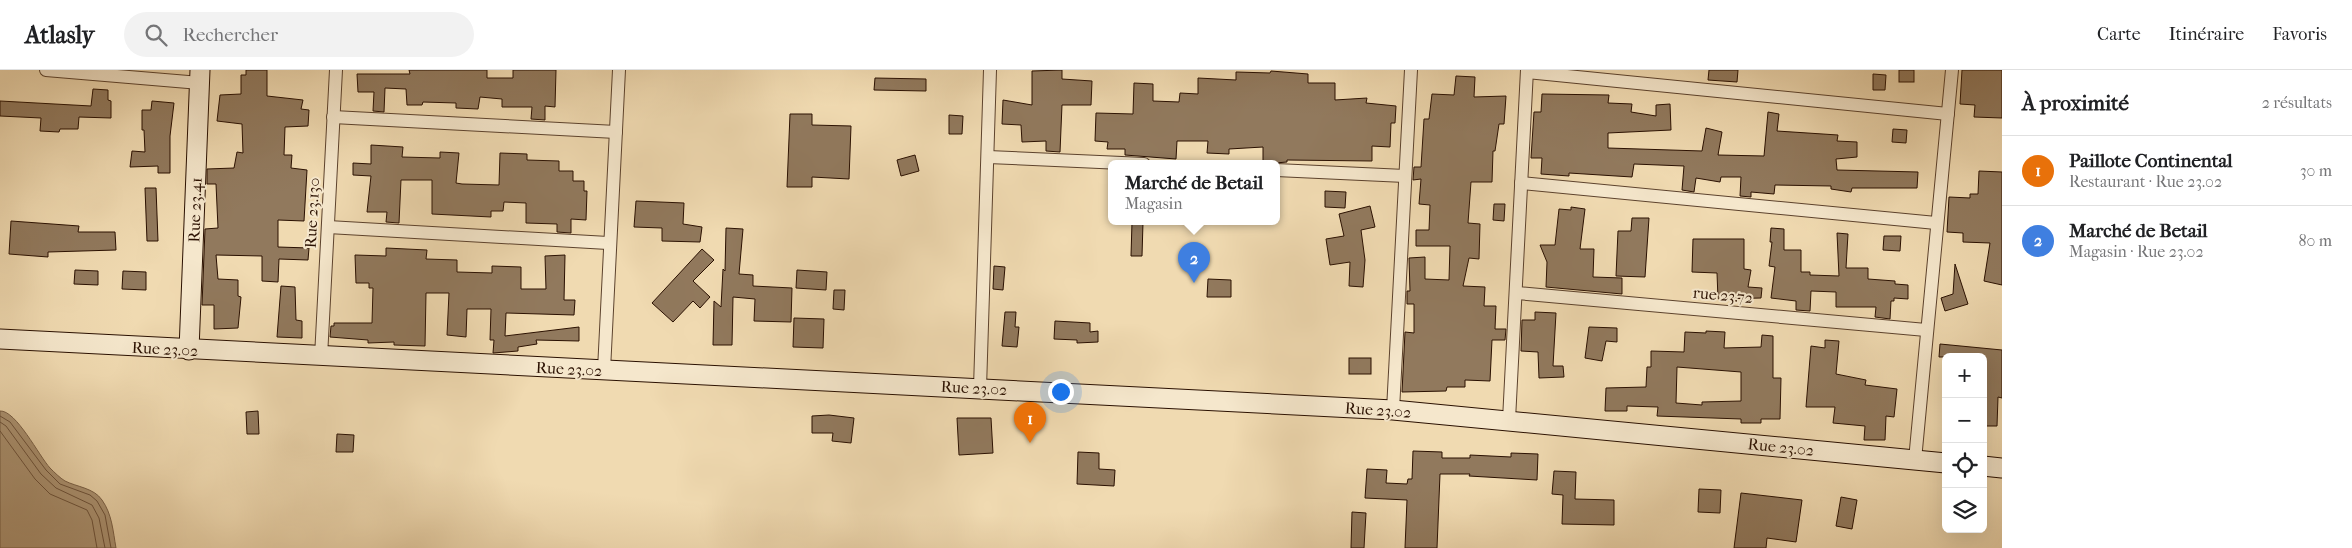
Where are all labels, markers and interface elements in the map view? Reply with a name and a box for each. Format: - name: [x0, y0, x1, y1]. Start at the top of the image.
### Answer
- search box: [124, 12, 474, 57]
- text: Atlasly: [25, 21, 94, 49]
- icon: search: [142, 21, 170, 49]
- text: Rechercher: [182, 24, 278, 46]
- text: Carte: [2097, 24, 2141, 45]
- text: Itinéraire: [2169, 24, 2244, 45]
- text: Favoris: [2272, 24, 2327, 45]
- text: À proximité: [2022, 91, 2129, 115]
- text: 2 résultats: [2262, 93, 2332, 112]
- text: Paillote Continental: [2069, 150, 2233, 172]
- popup: [1108, 160, 1280, 225]
- text: 1: [2035, 161, 2041, 180]
- text: 30 m: [2300, 161, 2332, 180]
- text: Marché de Betail: [1125, 172, 1263, 194]
- text: Restaurant · Rue 23.02: [2069, 172, 2222, 191]
- street label: Rue 23.41: [184, 177, 206, 243]
- street label: Rue 23.130: [301, 177, 323, 249]
- text: Magasin: [1125, 194, 1183, 213]
- text: Marché de Betail: [2069, 220, 2208, 242]
- text: 2: [2034, 231, 2042, 250]
- text: 80 m: [2298, 231, 2332, 250]
- pin: 2: [1178, 242, 1210, 283]
- text: Magasin · Rue 23.02: [2069, 242, 2204, 261]
- street label: rue 23.72: [1692, 283, 1754, 307]
- street label: Rue 23.02: [131, 338, 199, 360]
- map controls: [1942, 353, 1987, 533]
- button: +: [1942, 353, 1987, 398]
- street label: Rue 23.02: [535, 358, 603, 380]
- street label: Rue 23.02: [940, 377, 1008, 399]
- your location: [1048, 379, 1074, 405]
- street label: Rue 23.02: [1344, 398, 1412, 422]
- button: −: [1942, 398, 1987, 443]
- pin: 1: [1014, 402, 1046, 443]
- street label: Rue 23.02: [1747, 434, 1815, 460]
- button: locate: [1942, 443, 1987, 488]
- button: layers: [1942, 488, 1987, 533]

